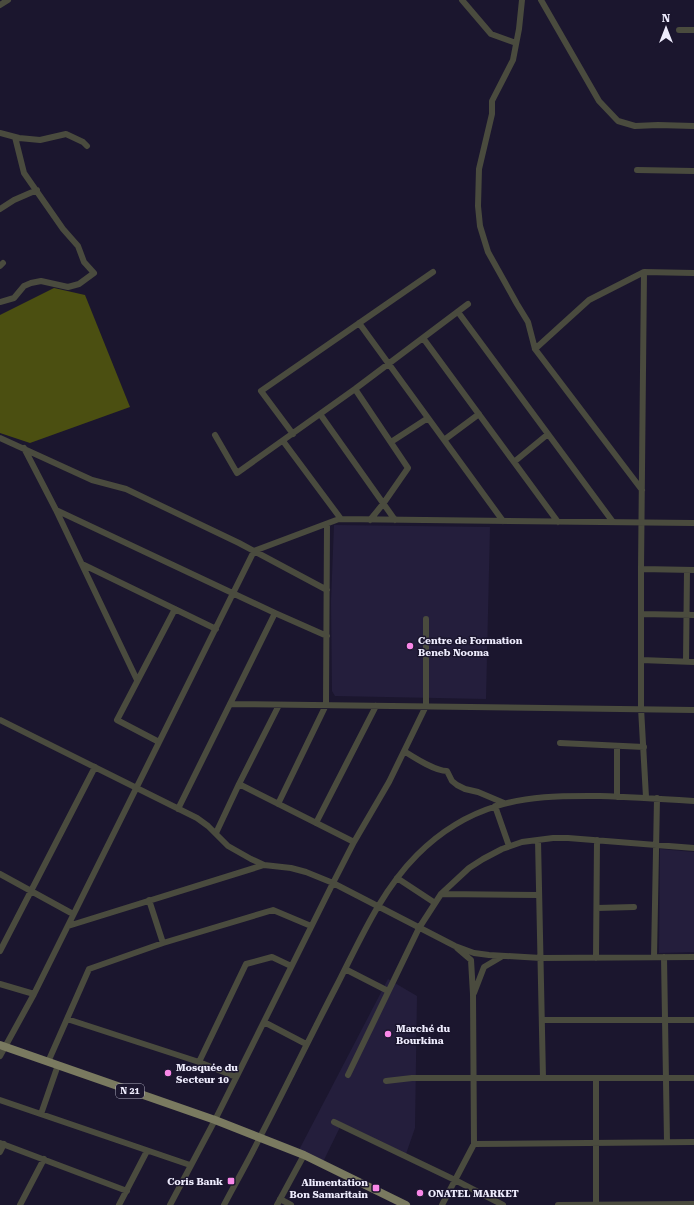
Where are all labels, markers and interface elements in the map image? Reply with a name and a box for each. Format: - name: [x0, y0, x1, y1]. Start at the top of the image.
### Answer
- north arrow: [646, 8, 686, 48]
- text: N: [662, 12, 671, 25]
- place label: Centre de Formation Beneb Nooma: [418, 635, 523, 658]
- marker: Centre de Formation Beneb Nooma: [405, 641, 415, 651]
- place label: Marché du Bourkina: [396, 1023, 451, 1046]
- marker: Marché du Bourkina: [383, 1029, 393, 1039]
- place label: Mosquée du Secteur 10: [176, 1062, 238, 1085]
- marker: Mosquée du Secteur 10: [163, 1068, 173, 1078]
- road number: N 21: [116, 1084, 144, 1098]
- place label: Coris Bank: [167, 1176, 223, 1187]
- marker: Coris Bank: [226, 1176, 236, 1186]
- place label: Alimentation Bon Samaritain: [289, 1177, 368, 1200]
- marker: Alimentation Bon Samaritain: [371, 1183, 381, 1193]
- marker: ONATEL MARKET: [415, 1188, 425, 1198]
- place label: ONATEL MARKET: [428, 1188, 519, 1199]

